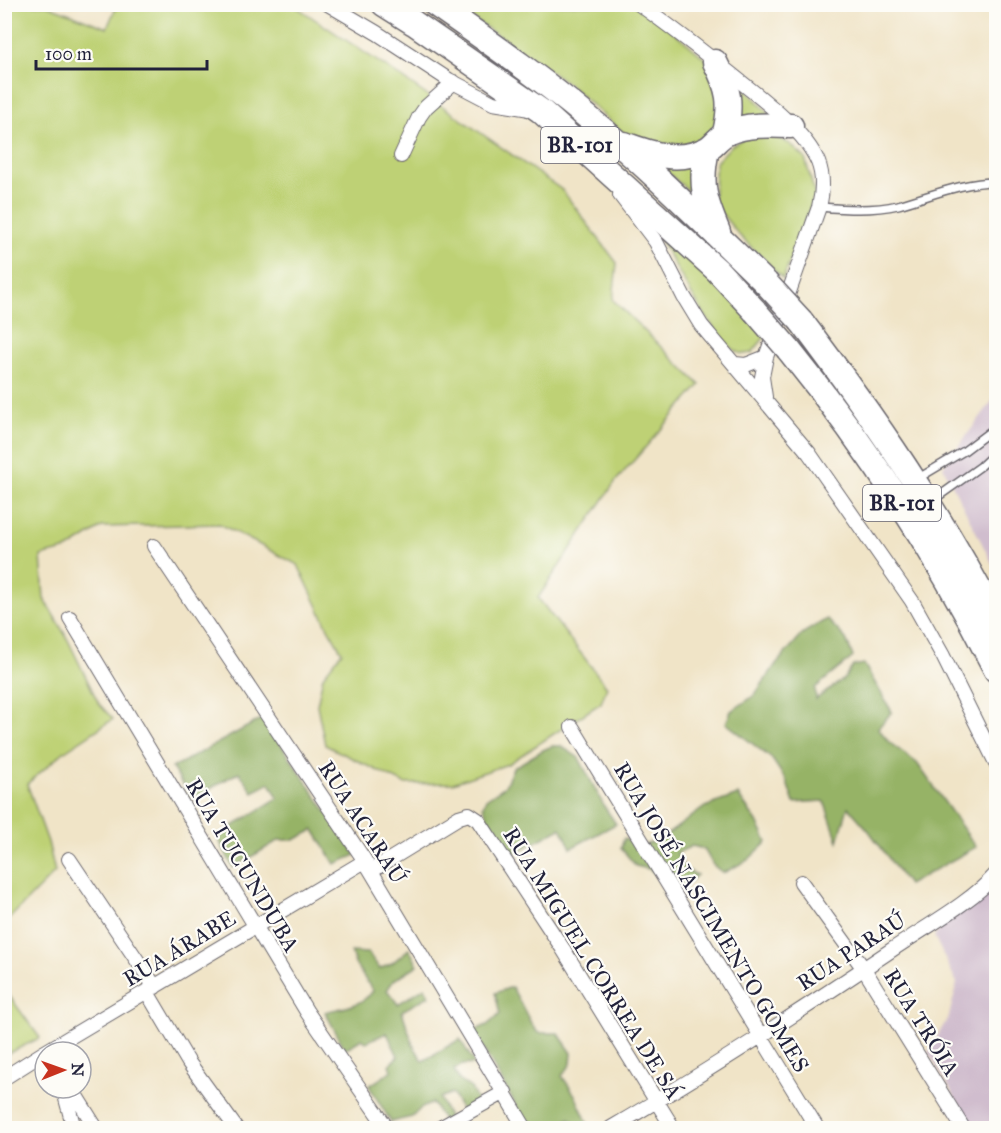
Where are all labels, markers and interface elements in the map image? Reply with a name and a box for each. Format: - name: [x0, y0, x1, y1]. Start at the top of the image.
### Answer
- scale bar: [36, 33, 207, 71]
- text: 100 m: [45, 43, 92, 65]
- road number: BR-101: [541, 127, 619, 163]
- road number: BR-101: [863, 485, 941, 521]
- street label: RUA ACARAÚ: [313, 755, 413, 890]
- street label: RUA JOSÉ NASCIMENTO GOMES: [608, 757, 815, 1077]
- street label: RUA TUCUNDUBA: [180, 773, 305, 957]
- street label: RUA MIGUEL CORREA DE SÁ: [497, 822, 688, 1104]
- street label: RUA ÁRABE: [118, 904, 240, 992]
- street label: RUA PARAÚ: [792, 906, 911, 997]
- street label: RUA TRÓIA: [878, 963, 965, 1081]
- north arrow: [33, 1040, 93, 1100]
- text: N: [68, 1063, 87, 1077]

